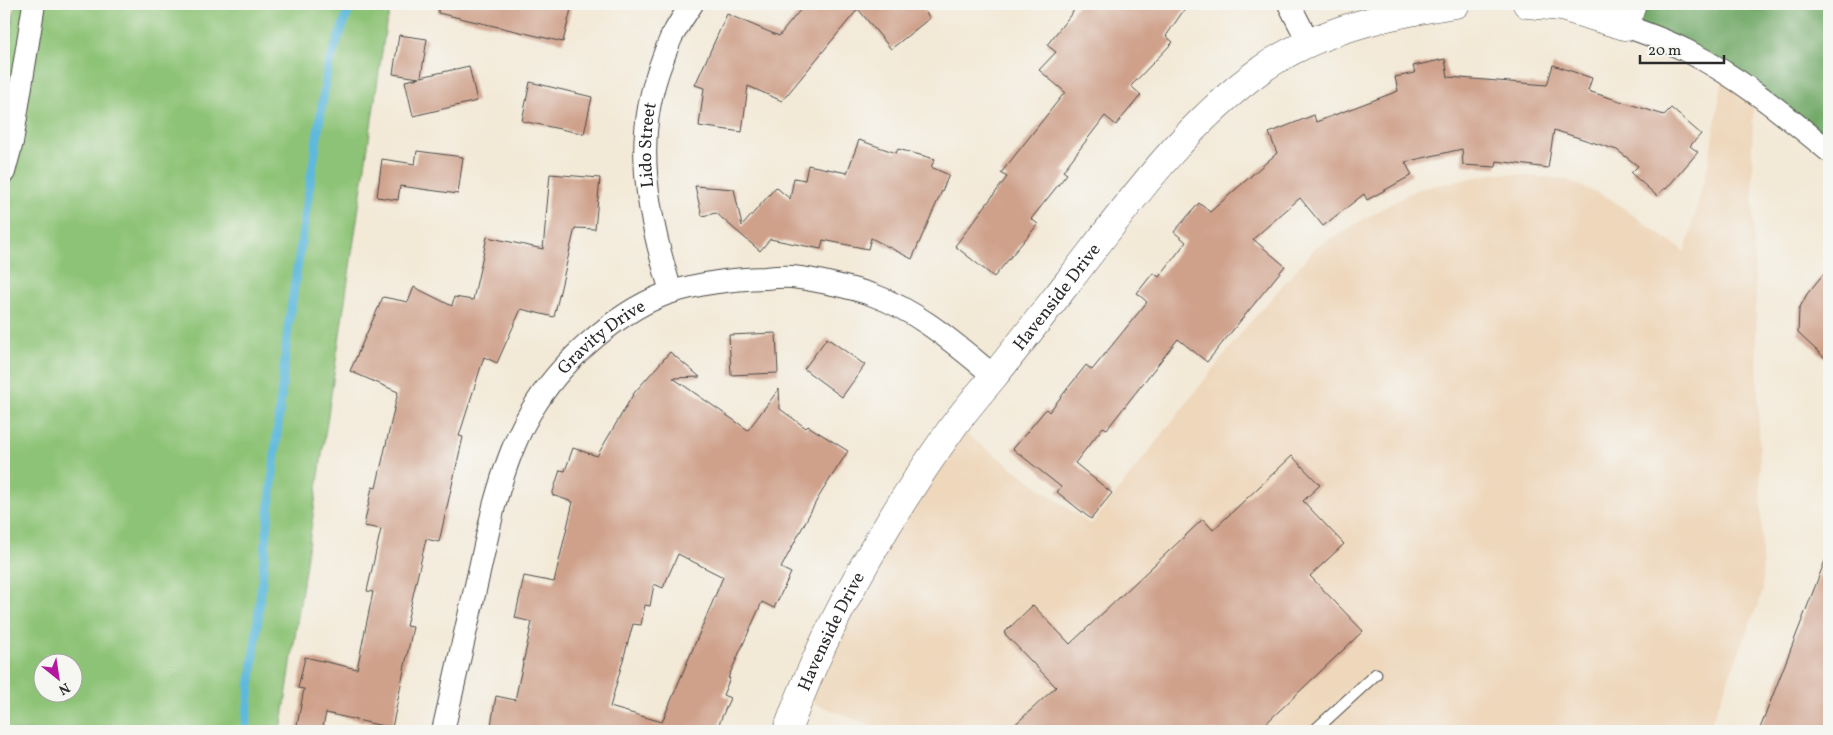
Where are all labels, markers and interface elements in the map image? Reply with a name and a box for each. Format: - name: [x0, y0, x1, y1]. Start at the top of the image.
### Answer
- scale bar: [1640, 32, 1724, 64]
- text: 20 m: [1648, 41, 1681, 62]
- street label: Lido Street: [634, 100, 664, 189]
- street label: Havenside Drive: [1008, 239, 1107, 357]
- street label: Gravity Drive: [552, 294, 650, 381]
- street label: Havenside Drive: [793, 568, 872, 695]
- north arrow: [32, 652, 82, 702]
- text: N: [55, 677, 73, 699]

